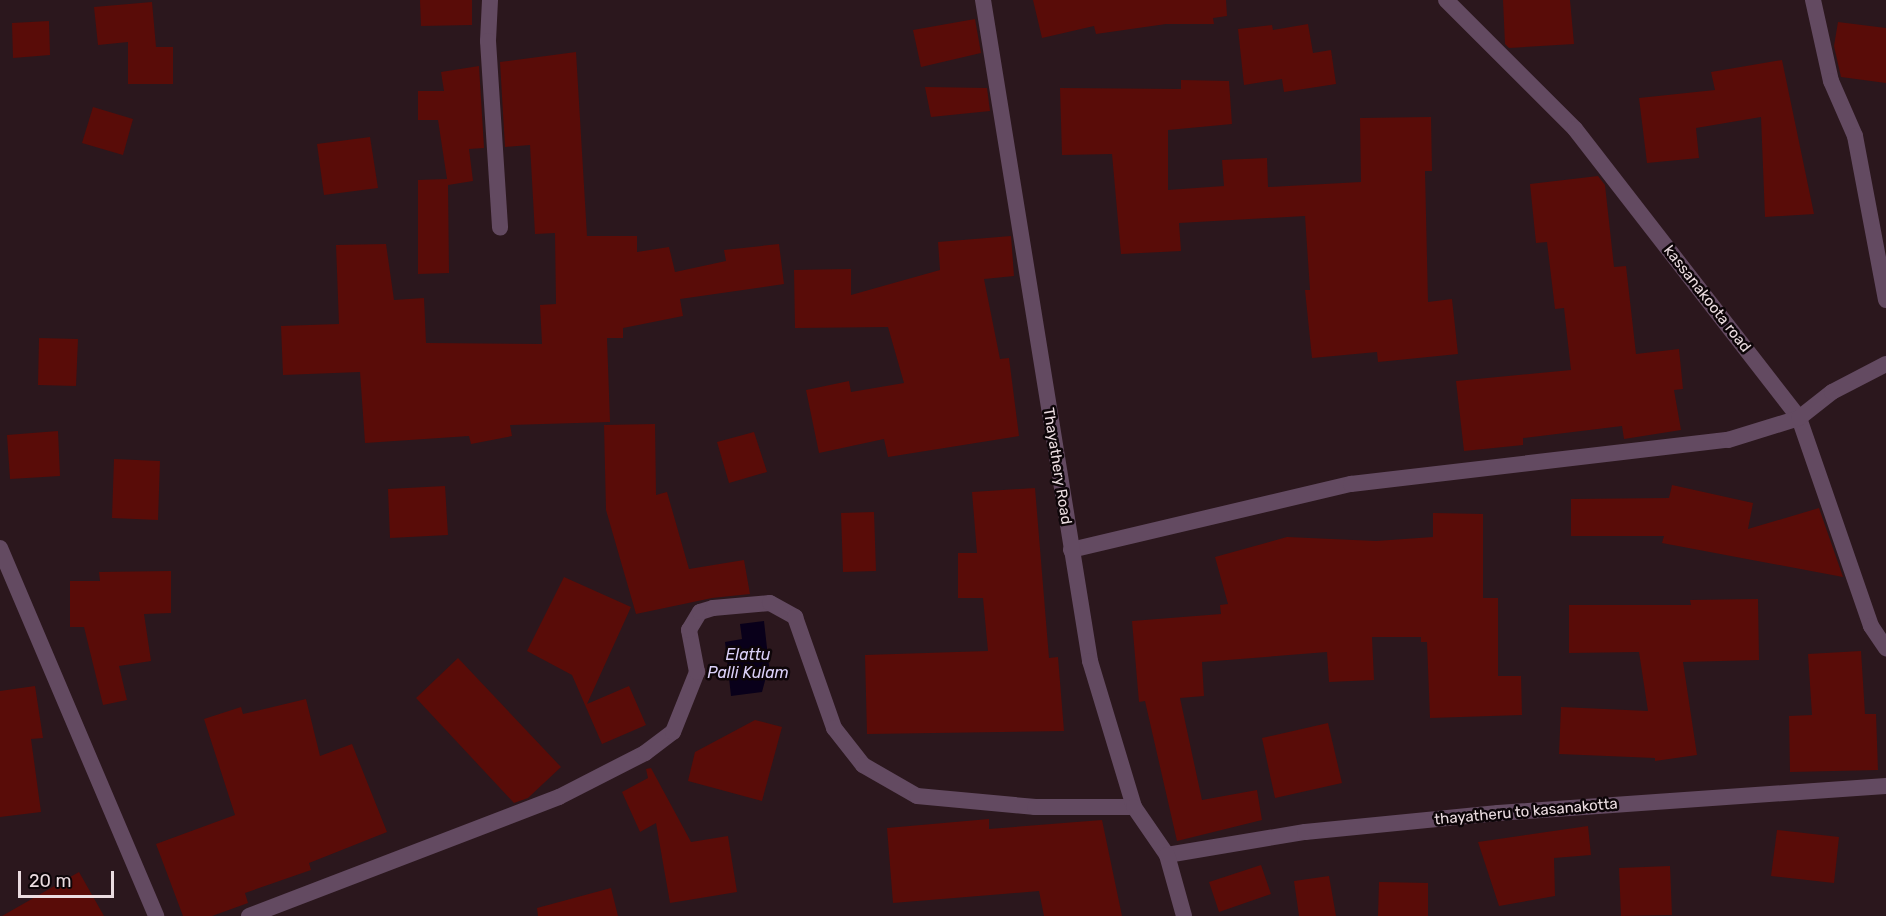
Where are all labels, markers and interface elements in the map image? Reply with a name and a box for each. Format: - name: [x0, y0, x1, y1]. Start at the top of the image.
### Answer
- street label: kassanakoota road: [1660, 242, 1754, 356]
- street label: Thayathery Road: [1039, 406, 1075, 526]
- water label: Elattu Palli Kulam: [707, 645, 789, 683]
- street label: thayatheru to kasanakotta: [1433, 795, 1619, 829]
- scale bar: [21, 859, 117, 897]
- text: 20 m: [29, 870, 71, 892]

